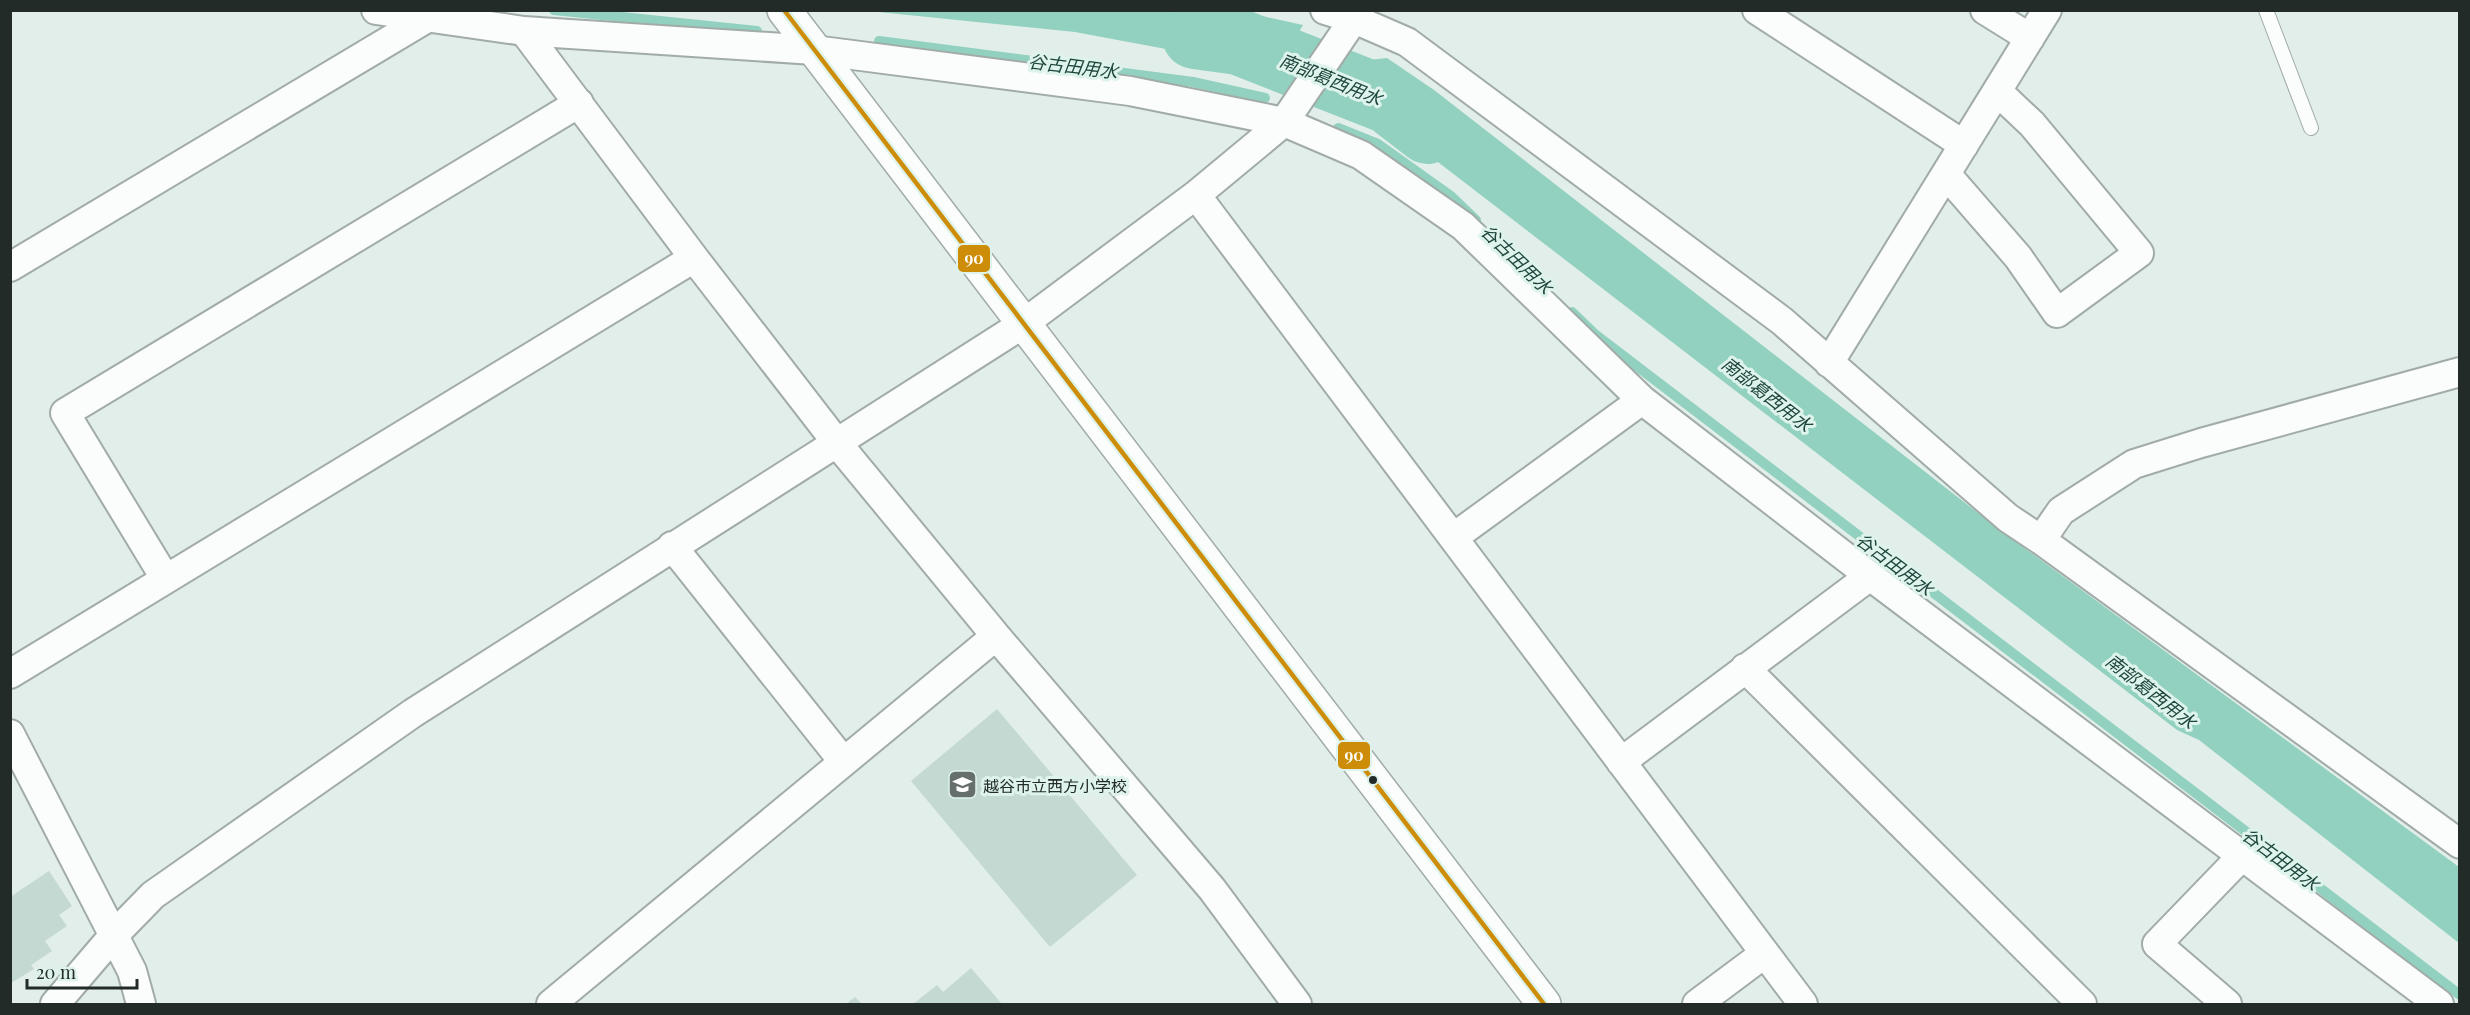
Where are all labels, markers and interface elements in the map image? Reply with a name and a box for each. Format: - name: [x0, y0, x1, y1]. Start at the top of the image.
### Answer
- water label: 南部葛西用水: [1276, 48, 1387, 111]
- water label: 谷古田用水: [1027, 49, 1121, 84]
- water label: 谷古田用水: [1476, 219, 1559, 300]
- line badge: 90: [957, 244, 991, 273]
- text: 90: [964, 247, 984, 268]
- water label: 南部葛西用水: [1717, 351, 1819, 438]
- water label: 谷古田用水: [1852, 527, 1940, 602]
- water label: 南部葛西用水: [2101, 648, 2203, 735]
- line badge: 90: [1337, 741, 1371, 770]
- text: 90: [1344, 744, 1364, 765]
- school or university icon: 越谷市立西方小学校: [946, 769, 978, 801]
- unlabelled marker: [1367, 774, 1379, 786]
- place label: 越谷市立西方小学校: [983, 775, 1127, 796]
- water label: 谷古田用水: [2238, 822, 2326, 897]
- scale bar: [27, 952, 136, 990]
- text: 20 m: [36, 960, 76, 984]

